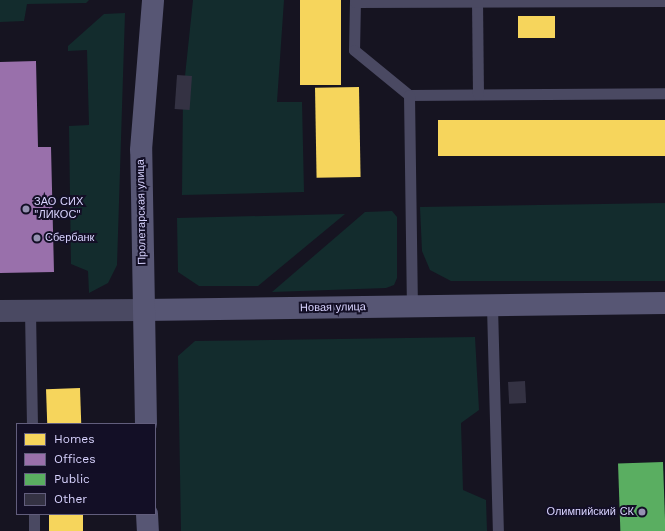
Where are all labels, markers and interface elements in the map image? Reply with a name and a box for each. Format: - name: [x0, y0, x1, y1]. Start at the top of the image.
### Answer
- street label: Пролетарская улица: [134, 159, 150, 265]
- place label: ЗАО СИХ "ЛИКОС": [34, 196, 83, 222]
- marker: ЗАО СИХ "ЛИКОС": [21, 204, 31, 214]
- place label: Сбербанк: [45, 231, 94, 245]
- marker: Сбербанк: [32, 233, 42, 243]
- street label: Новая улица: [300, 301, 366, 315]
- legend: [16, 423, 156, 515]
- text: Homes: [54, 432, 95, 446]
- text: Offices: [54, 452, 96, 466]
- text: Public: [54, 472, 90, 486]
- text: Other: [54, 492, 87, 506]
- place label: Олимпийский СК: [546, 505, 634, 519]
- marker: Олимпийский СК: [637, 507, 647, 517]

